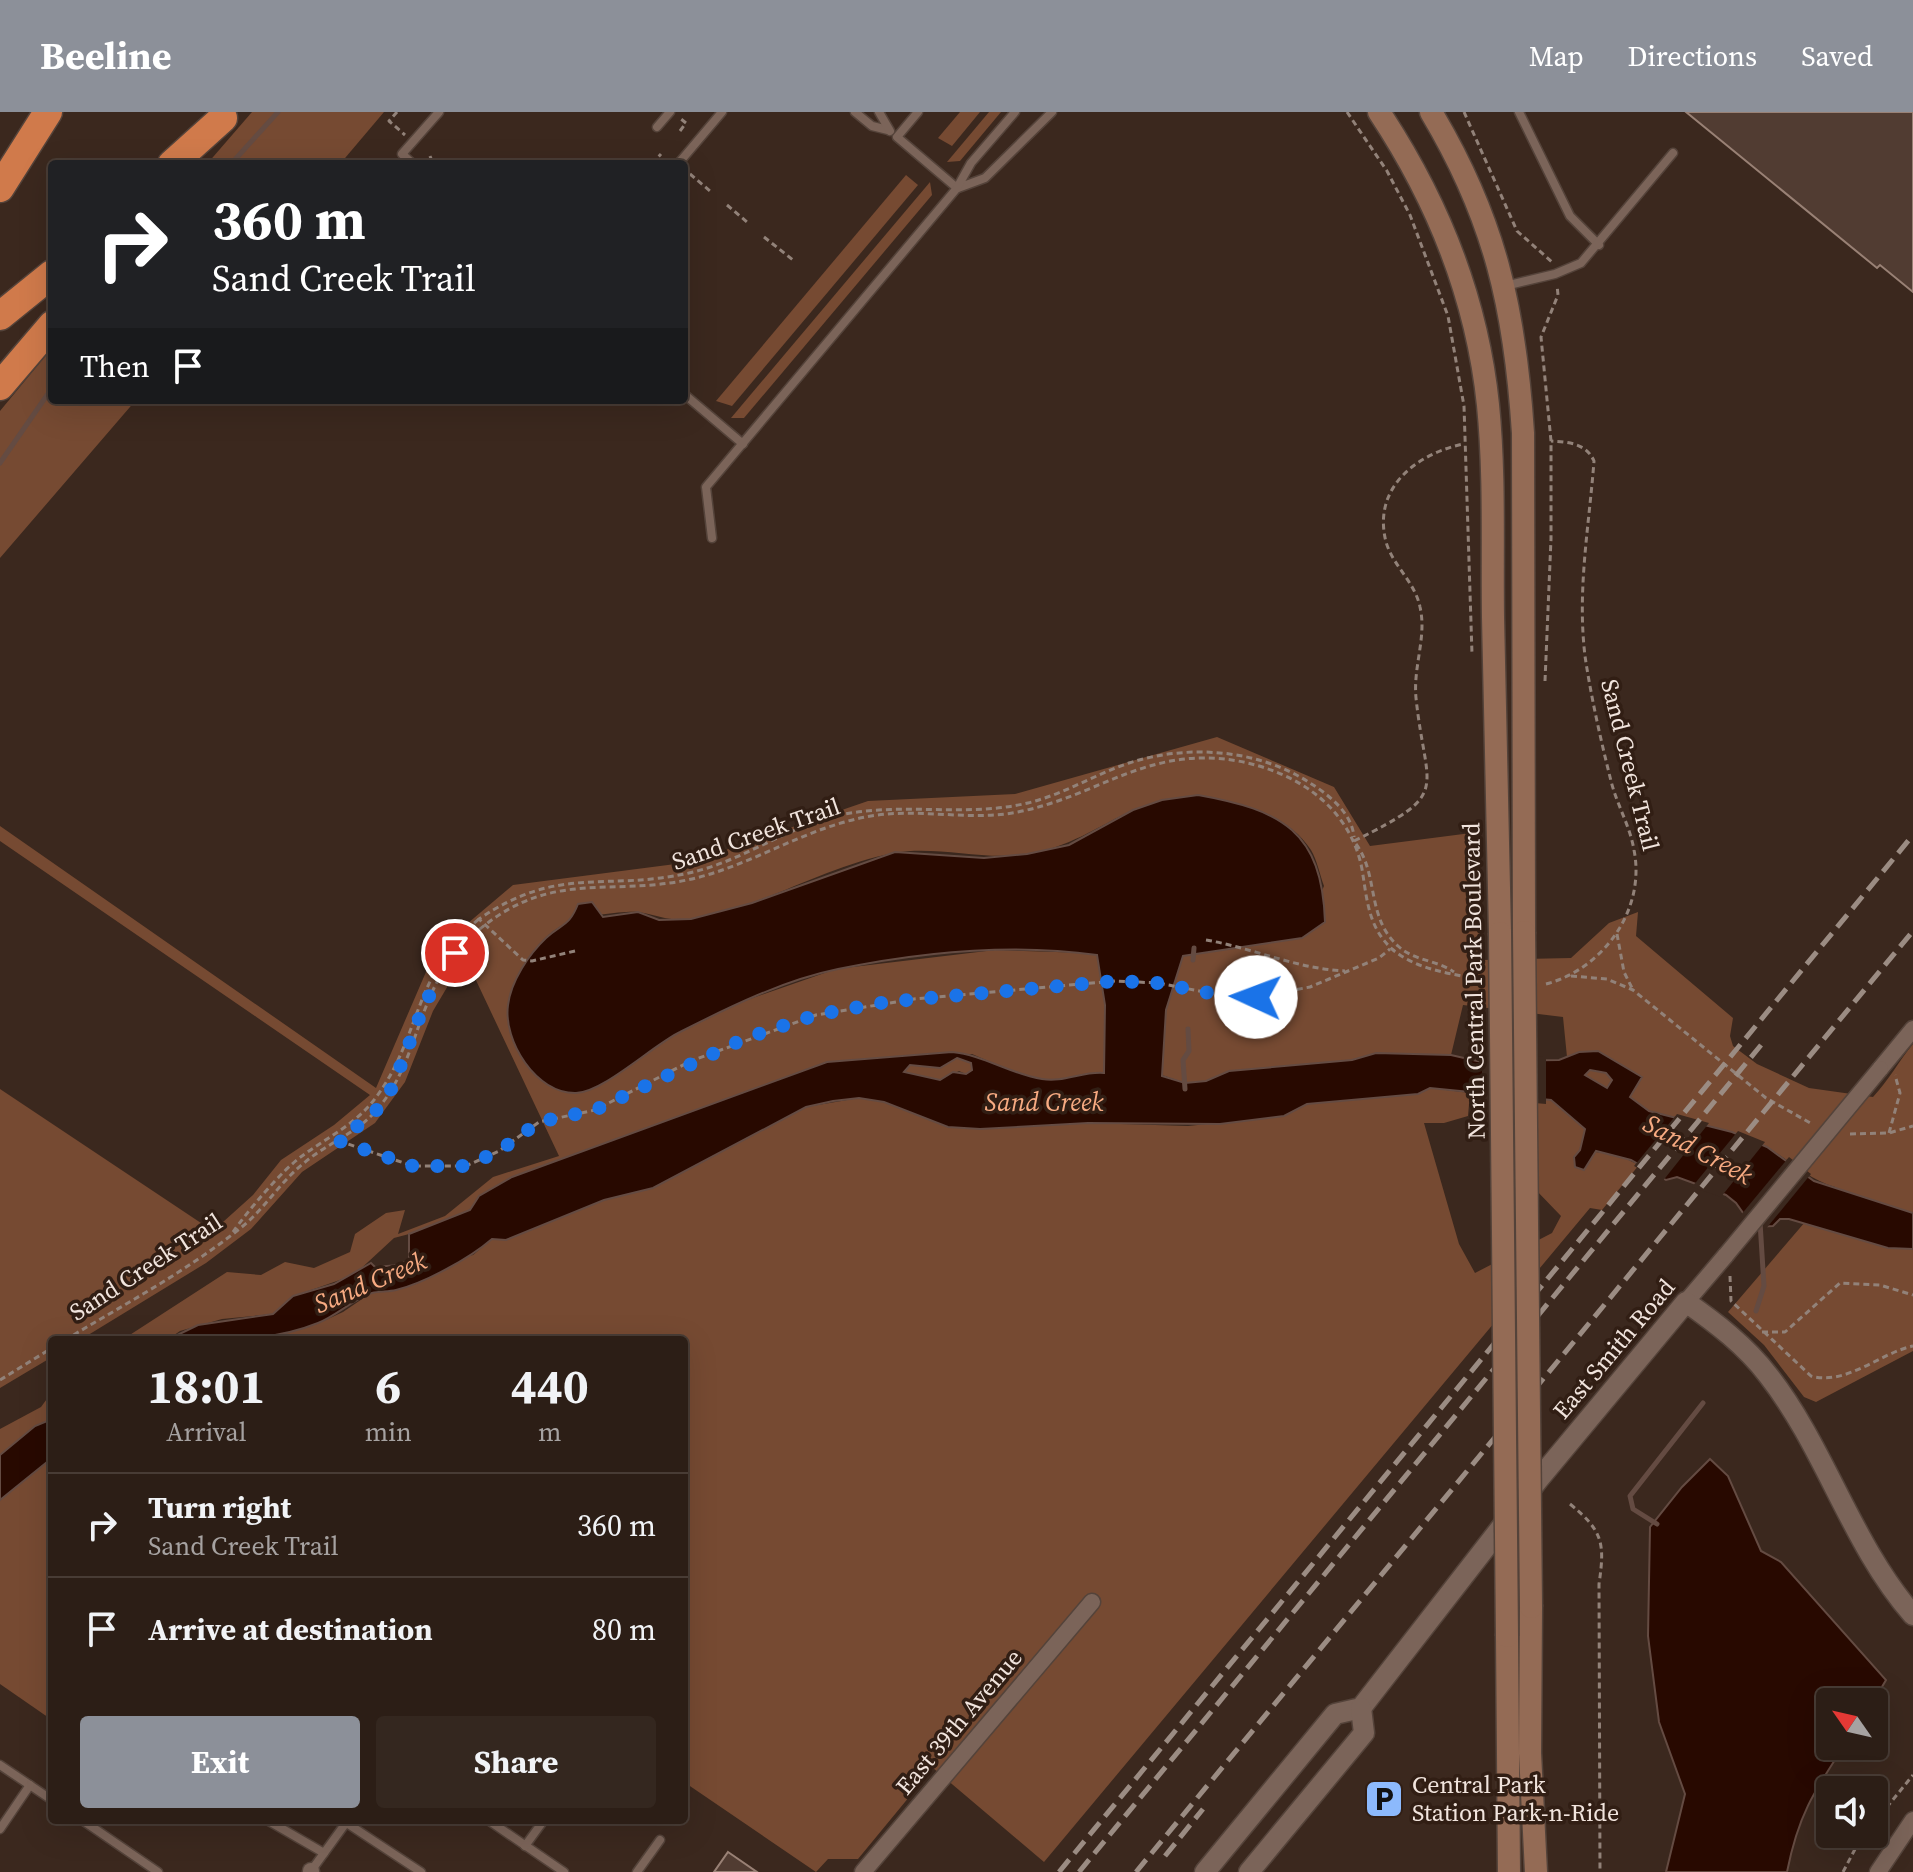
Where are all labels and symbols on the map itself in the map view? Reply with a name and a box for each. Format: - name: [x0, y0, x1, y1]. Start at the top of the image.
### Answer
- street label: Sand Creek Trail: [1593, 676, 1668, 854]
- street label: Sand Creek Trail: [667, 789, 844, 878]
- street label: North Central Park Boulevard: [1454, 822, 1493, 1140]
- pin: [421, 919, 489, 987]
- position arrow: [1214, 955, 1298, 1039]
- water label: Sand Creek: [984, 1084, 1104, 1120]
- water label: Sand Creek: [1637, 1105, 1760, 1193]
- street label: Sand Creek Trail: [63, 1205, 228, 1328]
- water label: Sand Creek: [308, 1242, 433, 1322]
- street label: East Smith Road: [1545, 1271, 1682, 1426]
- street label: East 39th Avenue: [888, 1642, 1029, 1802]
- north arrow: [1816, 1688, 1888, 1760]
- place label: Central Park Station Park-n-Ride: [1412, 1768, 1619, 1829]
- parking icon: Central Park Station Park-n-Ride: [1363, 1778, 1405, 1820]

